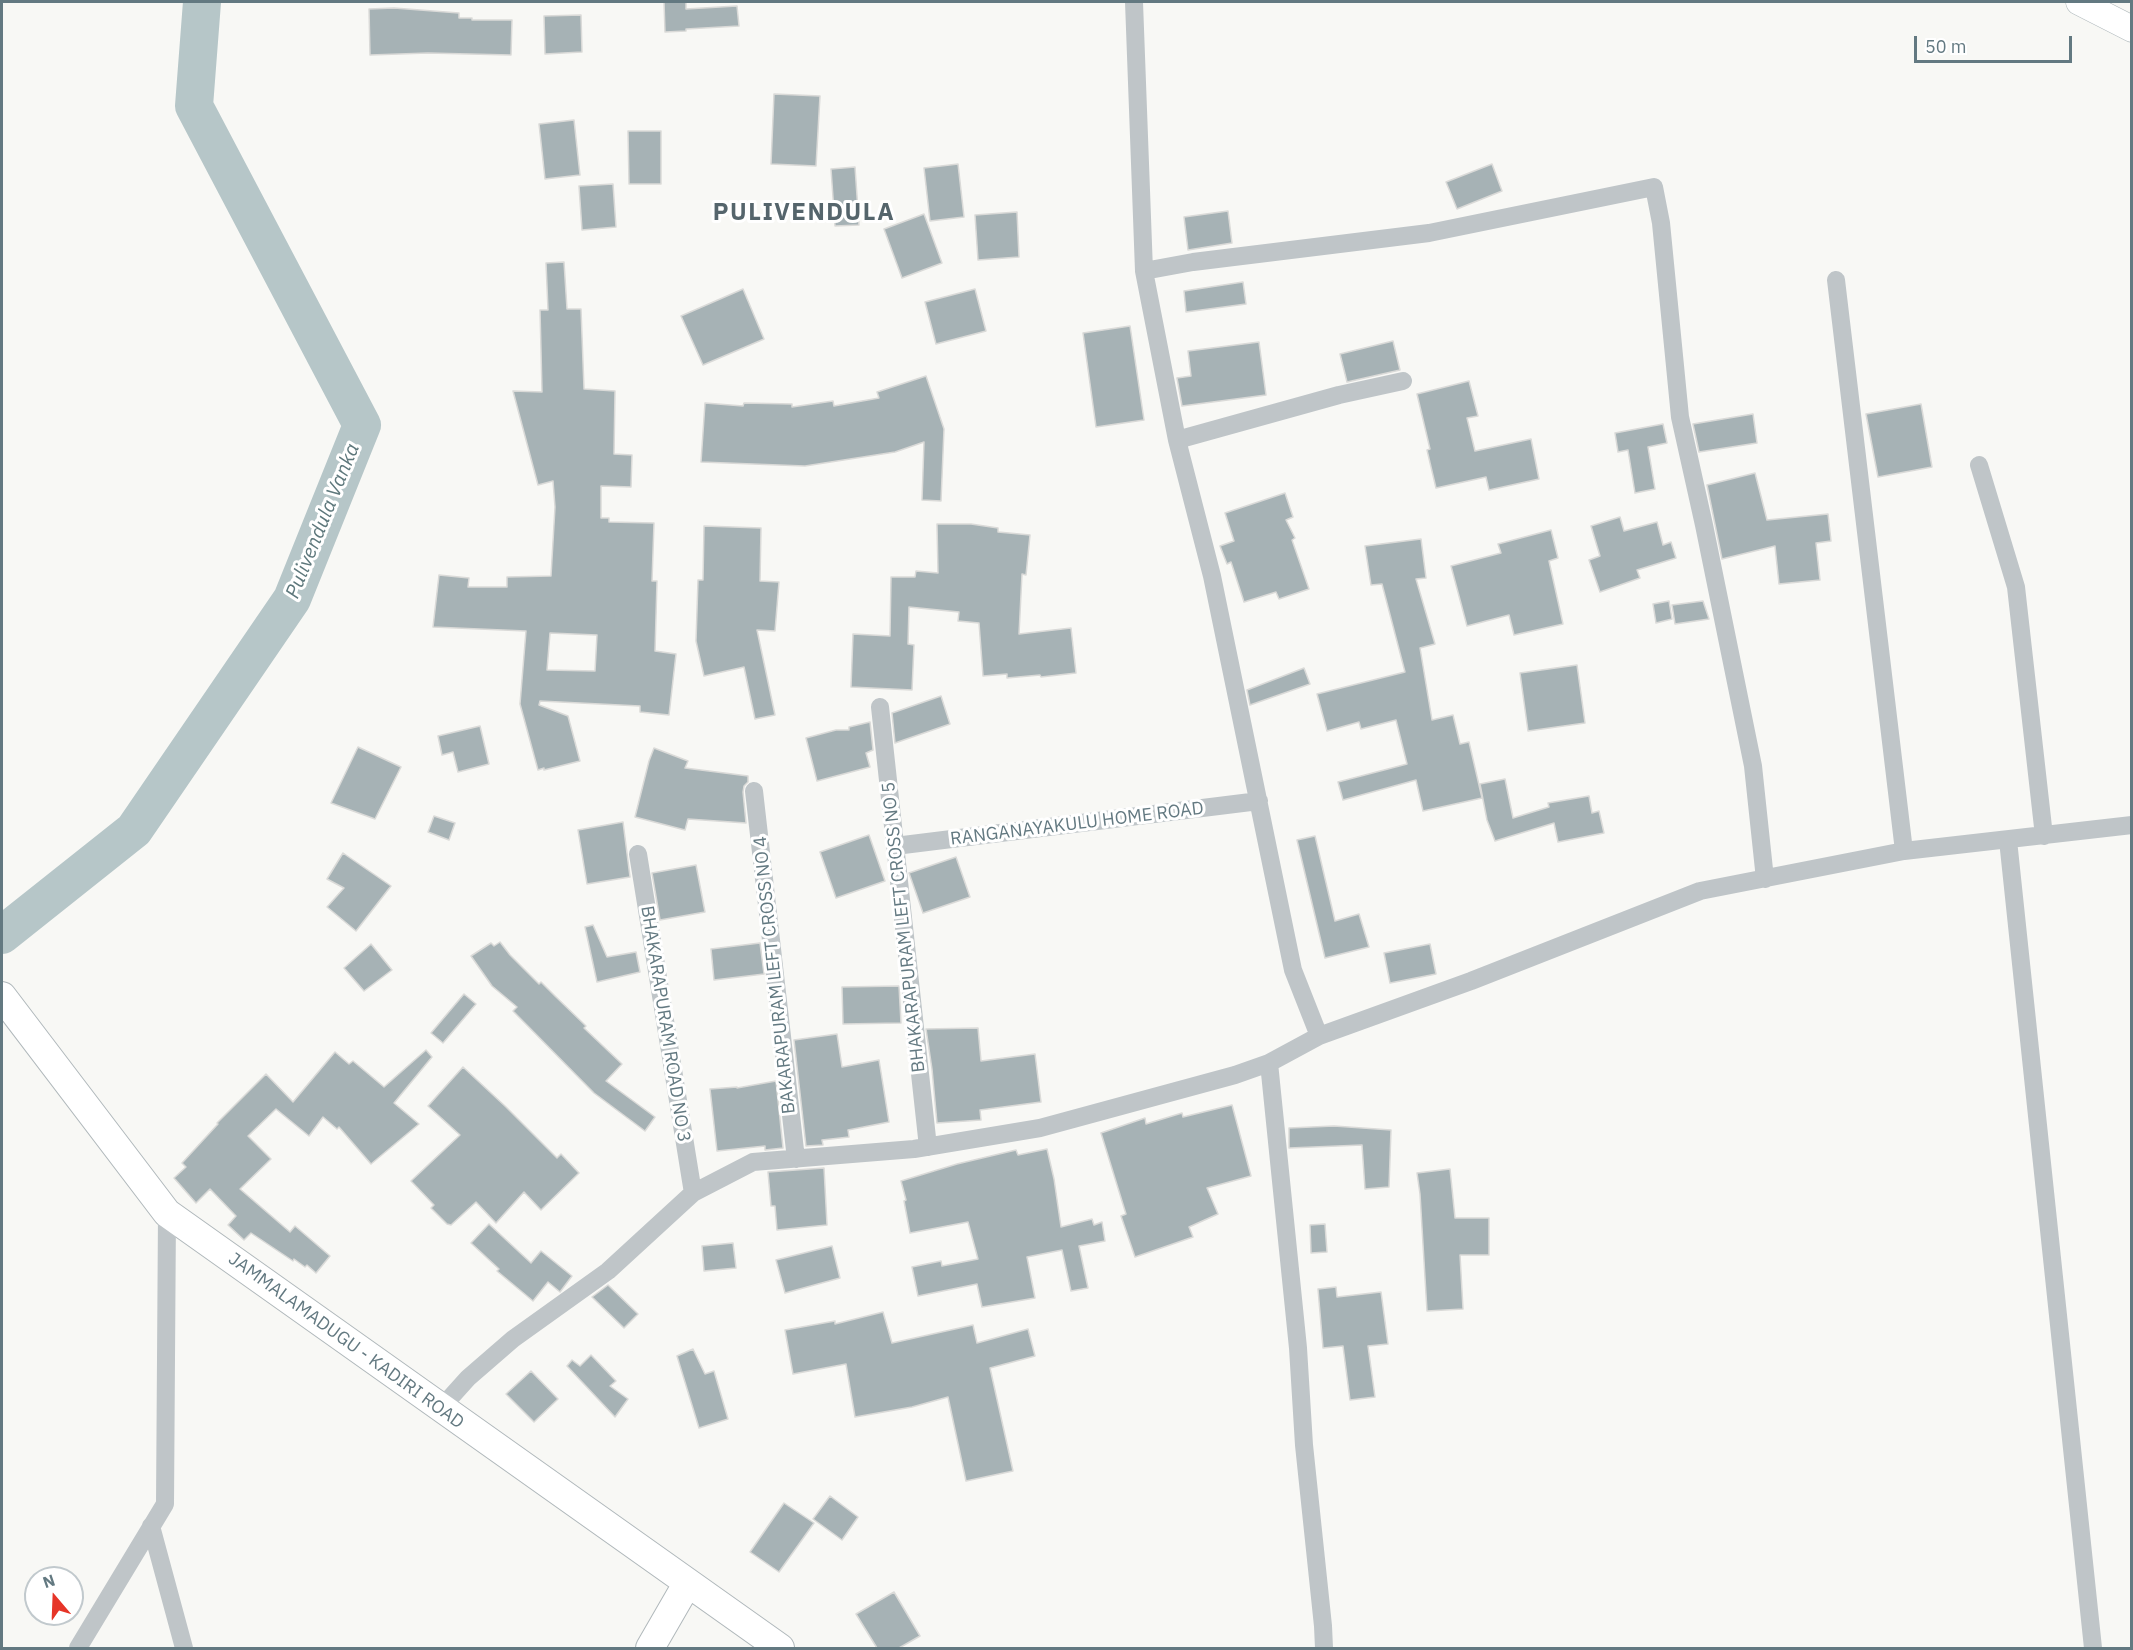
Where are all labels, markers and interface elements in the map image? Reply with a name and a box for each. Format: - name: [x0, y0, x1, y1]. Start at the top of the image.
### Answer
- scale bar: [1917, 24, 2074, 62]
- text: 50 m: [1925, 35, 1967, 58]
- district label: PULIVENDULA: [713, 199, 895, 227]
- water label: Pulivendula Vanka: [281, 440, 365, 602]
- street label: BHAKARAPURAM LEFT CROSS NO 5: [878, 781, 930, 1073]
- street label: RANGANAYAKULU HOME ROAD: [949, 798, 1205, 850]
- street label: BAKARAPURAM LEFT CROSS NO 4: [750, 835, 800, 1115]
- street label: BHAKARAPURAM ROAD NO 3: [636, 904, 694, 1144]
- street label: JAMMALAMADUGU - KADIRI ROAD: [224, 1248, 468, 1434]
- north arrow: [24, 1566, 84, 1626]
- text: N: [40, 1570, 58, 1592]

